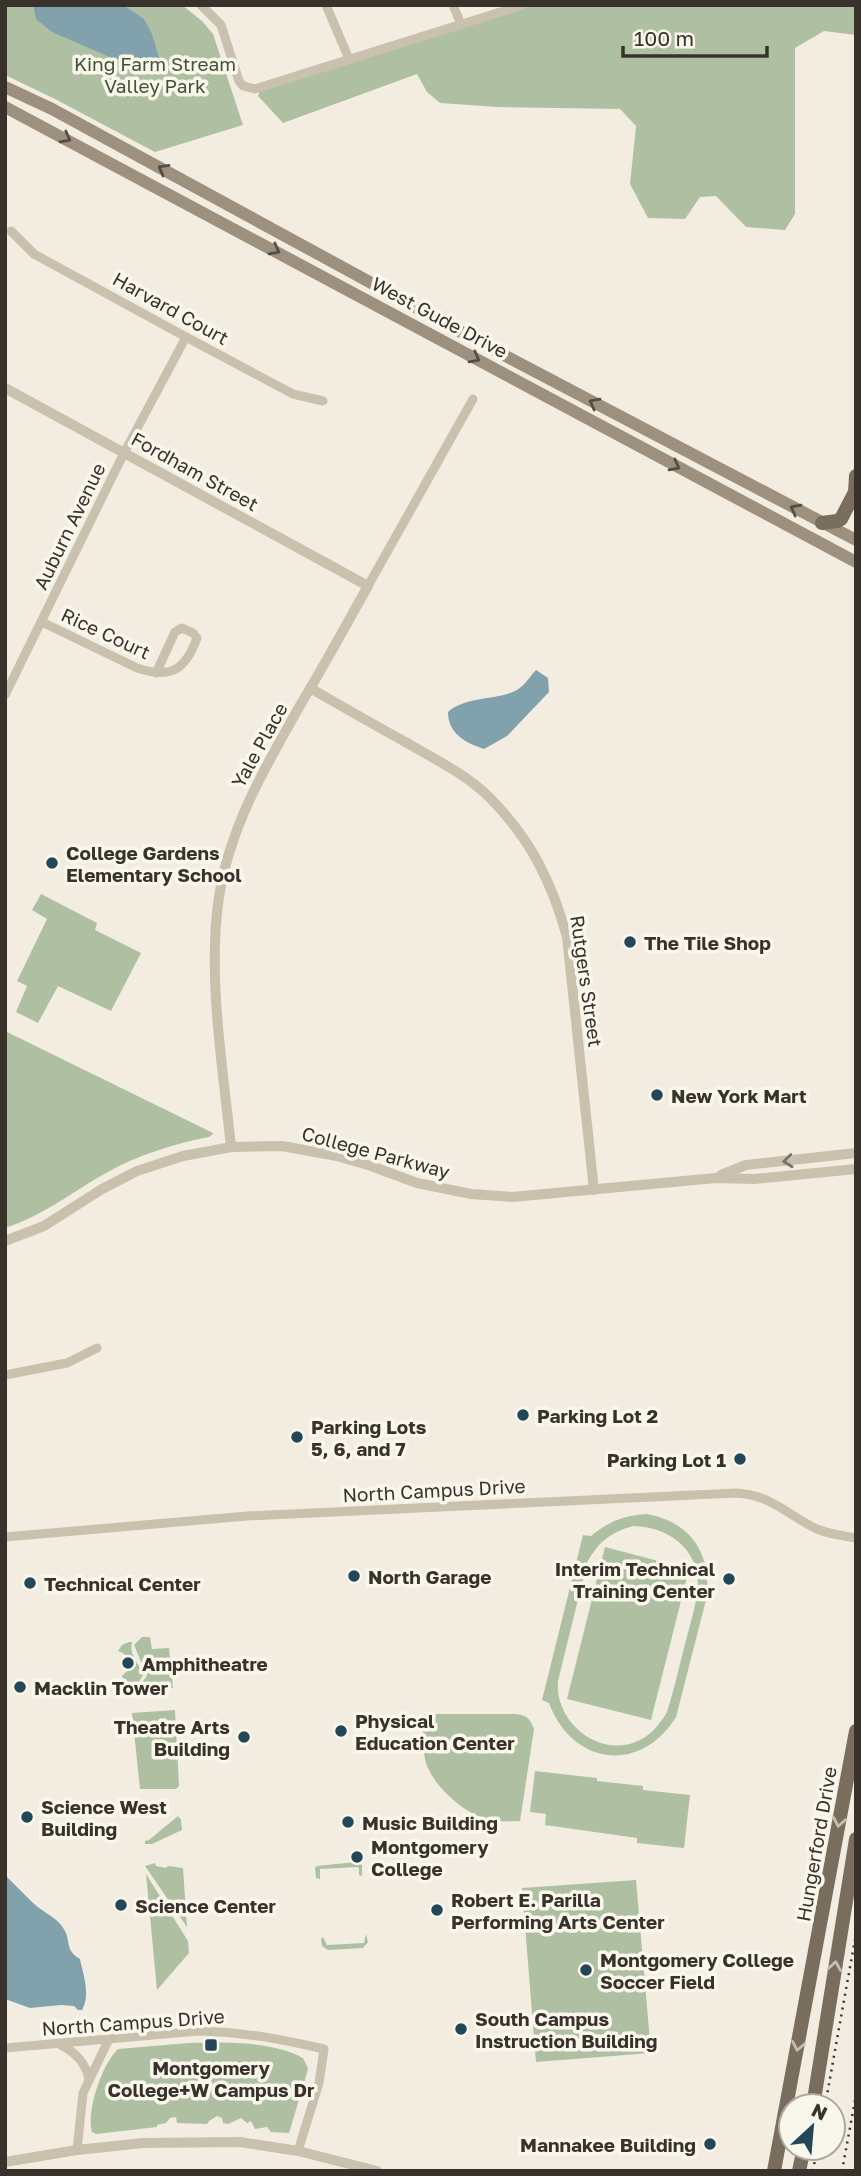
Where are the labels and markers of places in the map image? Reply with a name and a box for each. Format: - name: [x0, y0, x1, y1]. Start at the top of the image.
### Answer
- place label: College Gardens Elementary School: [66, 841, 242, 886]
- marker: College Gardens Elementary School: [44, 855, 60, 871]
- place label: The Tile Shop: [644, 931, 771, 954]
- marker: The Tile Shop: [622, 934, 638, 950]
- place label: New York Mart: [671, 1084, 807, 1107]
- marker: New York Mart: [649, 1087, 665, 1103]
- place label: Parking Lot 2: [537, 1404, 658, 1427]
- marker: Parking Lot 2: [515, 1407, 531, 1423]
- place label: Parking Lots 5, 6, and 7: [311, 1415, 427, 1460]
- marker: Parking Lots 5, 6, and 7: [289, 1429, 305, 1445]
- place label: Parking Lot 1: [607, 1448, 726, 1471]
- marker: Parking Lot 1: [732, 1451, 748, 1467]
- place label: Interim Technical Training Center: [555, 1557, 716, 1602]
- place label: North Garage: [368, 1565, 492, 1588]
- marker: North Garage: [346, 1568, 362, 1584]
- marker: Interim Technical Training Center: [721, 1571, 737, 1587]
- place label: Technical Center: [44, 1572, 201, 1595]
- marker: Technical Center: [22, 1575, 38, 1591]
- place label: Amphitheatre: [142, 1652, 268, 1675]
- marker: Amphitheatre: [120, 1655, 136, 1671]
- place label: Macklin Tower: [34, 1676, 169, 1699]
- marker: Macklin Tower: [12, 1679, 28, 1695]
- place label: Physical Education Center: [355, 1709, 515, 1754]
- place label: Theatre Arts Building: [114, 1715, 230, 1760]
- marker: Physical Education Center: [333, 1723, 349, 1739]
- marker: Theatre Arts Building: [236, 1729, 252, 1745]
- place label: Science West Building: [41, 1795, 167, 1840]
- marker: Science West Building: [19, 1809, 35, 1825]
- place label: Music Building: [362, 1811, 498, 1834]
- marker: Music Building: [340, 1814, 356, 1830]
- place label: Montgomery College: [371, 1835, 489, 1880]
- marker: Montgomery College: [349, 1849, 365, 1865]
- place label: Robert E. Parilla Performing Arts Center: [451, 1888, 665, 1933]
- place label: Science Center: [135, 1894, 276, 1917]
- marker: Science Center: [113, 1897, 129, 1913]
- marker: Robert E. Parilla Performing Arts Center: [429, 1902, 445, 1918]
- place label: Montgomery College Soccer Field: [600, 1948, 794, 1993]
- marker: Montgomery College Soccer Field: [578, 1962, 594, 1978]
- place label: South Campus Instruction Building: [475, 2007, 657, 2052]
- marker: South Campus Instruction Building: [453, 2021, 469, 2037]
- marker: Montgomery College+W Campus Dr: [203, 2037, 219, 2053]
- place label: Montgomery College+W Campus Dr: [108, 2056, 315, 2101]
- place label: Mannakee Building: [520, 2133, 696, 2156]
- marker: Mannakee Building: [702, 2136, 718, 2152]

